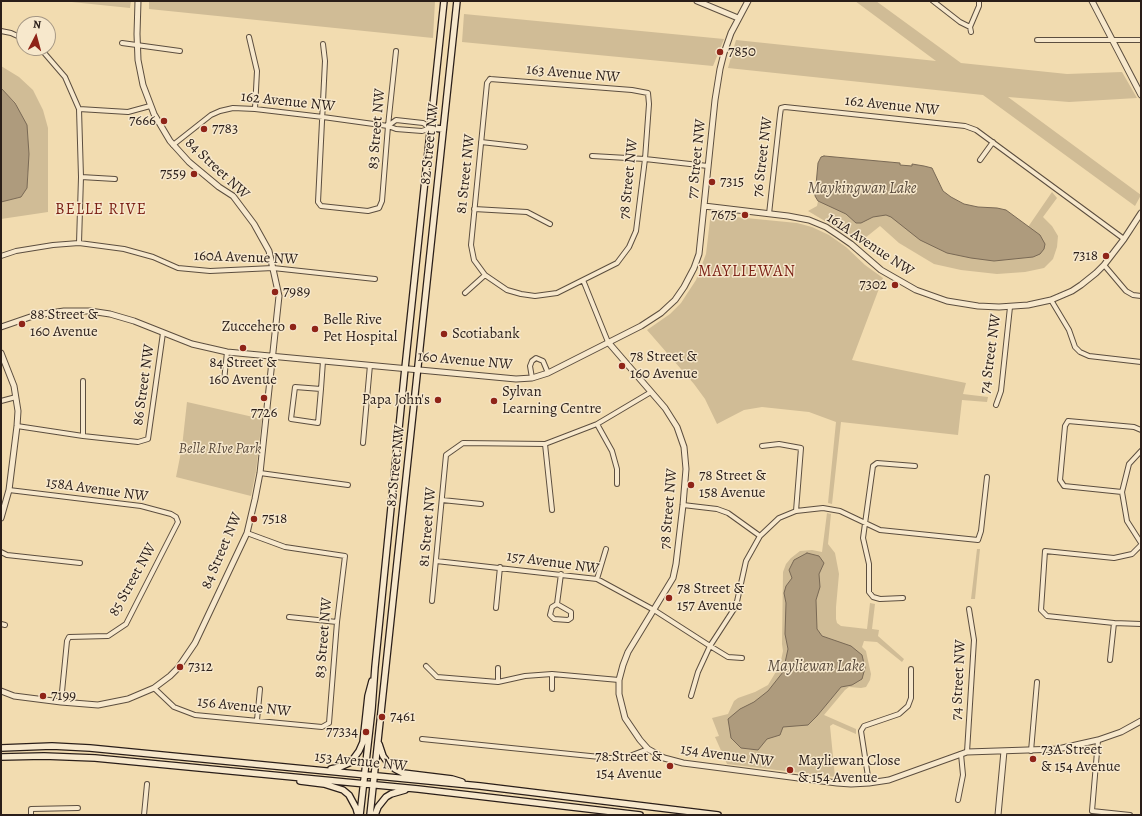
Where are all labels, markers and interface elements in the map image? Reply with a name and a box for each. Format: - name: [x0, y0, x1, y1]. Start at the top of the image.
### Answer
- north arrow: [16, 16, 56, 56]
- text: N: [32, 17, 42, 32]
- place label: 7850: [728, 43, 756, 61]
- marker: 7850: [715, 47, 725, 57]
- street label: 163 Avenue NW: [526, 61, 620, 87]
- street label: 162 Avenue NW: [240, 88, 336, 116]
- street label: 83 Street NW: [364, 88, 390, 170]
- street label: 162 Avenue NW: [844, 92, 940, 120]
- street label: 82 Street NW: [417, 102, 443, 186]
- place label: 7666: [129, 112, 156, 130]
- marker: 7666: [159, 116, 169, 126]
- street label: 76 Street NW: [749, 116, 777, 198]
- street label: 77 Street NW: [684, 118, 710, 200]
- place label: 7783: [212, 120, 238, 138]
- marker: 7783: [199, 124, 209, 134]
- street label: 81 Street NW: [453, 133, 479, 215]
- street label: 84 Street NW: [181, 135, 253, 203]
- street label: 78 Street NW: [616, 138, 642, 220]
- place label: 7559: [160, 165, 186, 183]
- marker: 7559: [189, 169, 199, 179]
- place label: 7315: [720, 173, 744, 191]
- marker: 7315: [707, 177, 717, 187]
- water label: Maykingwan Lake: [807, 179, 917, 199]
- district label: BELLE RIVE: [55, 200, 147, 220]
- place label: 7675: [711, 206, 737, 224]
- street label: 161A Avenue NW: [823, 209, 917, 281]
- marker: 7675: [740, 210, 750, 220]
- street label: 160A Avenue NW: [194, 247, 298, 269]
- place label: 7318: [1073, 247, 1098, 265]
- marker: 7318: [1101, 251, 1111, 261]
- district label: MAYLIEWAN: [698, 262, 796, 282]
- place label: 7302: [859, 276, 887, 294]
- marker: 7302: [890, 280, 900, 290]
- place label: 7989: [283, 283, 310, 301]
- marker: 7989: [270, 287, 280, 297]
- place label: 88 Street & 160 Avenue: [30, 306, 98, 341]
- place label: Belle Rive Pet Hospital: [323, 311, 397, 346]
- street label: 74 Street NW: [976, 313, 1006, 395]
- place label: Zuccehero: [222, 318, 285, 336]
- marker: 88 Street & 160 Avenue: [17, 319, 27, 329]
- marker: Zuccehero: [288, 322, 298, 332]
- marker: Belle Rive Pet Hospital: [310, 324, 320, 334]
- place label: Scotiabank: [452, 325, 520, 343]
- marker: Scotiabank: [439, 329, 449, 339]
- street label: 86 Street NW: [129, 343, 159, 427]
- marker: 84 Street & 160 Avenue: [238, 343, 248, 353]
- street label: 160 Avenue NW: [417, 348, 513, 374]
- place label: 78 Street & 160 Avenue: [630, 348, 698, 383]
- place label: 84 Street & 160 Avenue: [209, 354, 277, 389]
- marker: 78 Street & 160 Avenue: [617, 361, 627, 371]
- place label: Sylvan Learning Centre: [502, 383, 602, 418]
- place label: Papa John's: [362, 391, 430, 409]
- marker: 7726: [259, 393, 269, 403]
- marker: Papa John's: [433, 395, 443, 405]
- marker: Sylvan Learning Centre: [489, 396, 499, 406]
- place label: 7726: [251, 404, 277, 422]
- street label: 82 Street NW: [383, 424, 409, 508]
- park label: Belle RIve Park: [179, 440, 261, 458]
- place label: 78 Street & 158 Avenue: [699, 467, 766, 502]
- street label: 78 Street NW: [656, 468, 682, 550]
- street label: 158A Avenue NW: [45, 474, 149, 506]
- marker: 78 Street & 158 Avenue: [686, 480, 696, 490]
- street label: 81 Street NW: [416, 486, 440, 568]
- street label: 84 Street NW: [198, 510, 246, 592]
- place label: 7518: [262, 510, 287, 528]
- marker: 7518: [249, 514, 259, 524]
- street label: 85 Street NW: [105, 540, 161, 620]
- street label: 157 Avenue NW: [506, 548, 600, 578]
- place label: 78 Street & 157 Avenue: [677, 580, 744, 615]
- marker: 78 Street & 157 Avenue: [664, 593, 674, 603]
- street label: 83 Street NW: [311, 597, 337, 679]
- street label: 74 Street NW: [948, 639, 970, 721]
- water label: Mayliewan Lake: [768, 657, 864, 677]
- place label: 7312: [188, 658, 213, 676]
- marker: 7312: [175, 662, 185, 672]
- place label: 7199: [51, 687, 76, 705]
- marker: 7199: [38, 691, 48, 701]
- street label: 156 Avenue NW: [196, 693, 292, 721]
- place label: 7461: [390, 708, 415, 726]
- marker: 7461: [377, 712, 387, 722]
- place label: 77334: [326, 723, 358, 741]
- marker: 77334: [361, 727, 371, 737]
- street label: 154 Avenue NW: [679, 741, 775, 771]
- place label: 73A Street & 154 Avenue: [1041, 741, 1120, 776]
- street label: 153 Avenue NW: [314, 748, 408, 776]
- place label: 78 Street & 154 Avenue: [595, 748, 662, 783]
- place label: Mayliewan Close & 154 Avenue: [798, 752, 900, 787]
- marker: 73A Street & 154 Avenue: [1028, 754, 1038, 764]
- marker: 78 Street & 154 Avenue: [665, 761, 675, 771]
- marker: Mayliewan Close & 154 Avenue: [785, 765, 795, 775]

